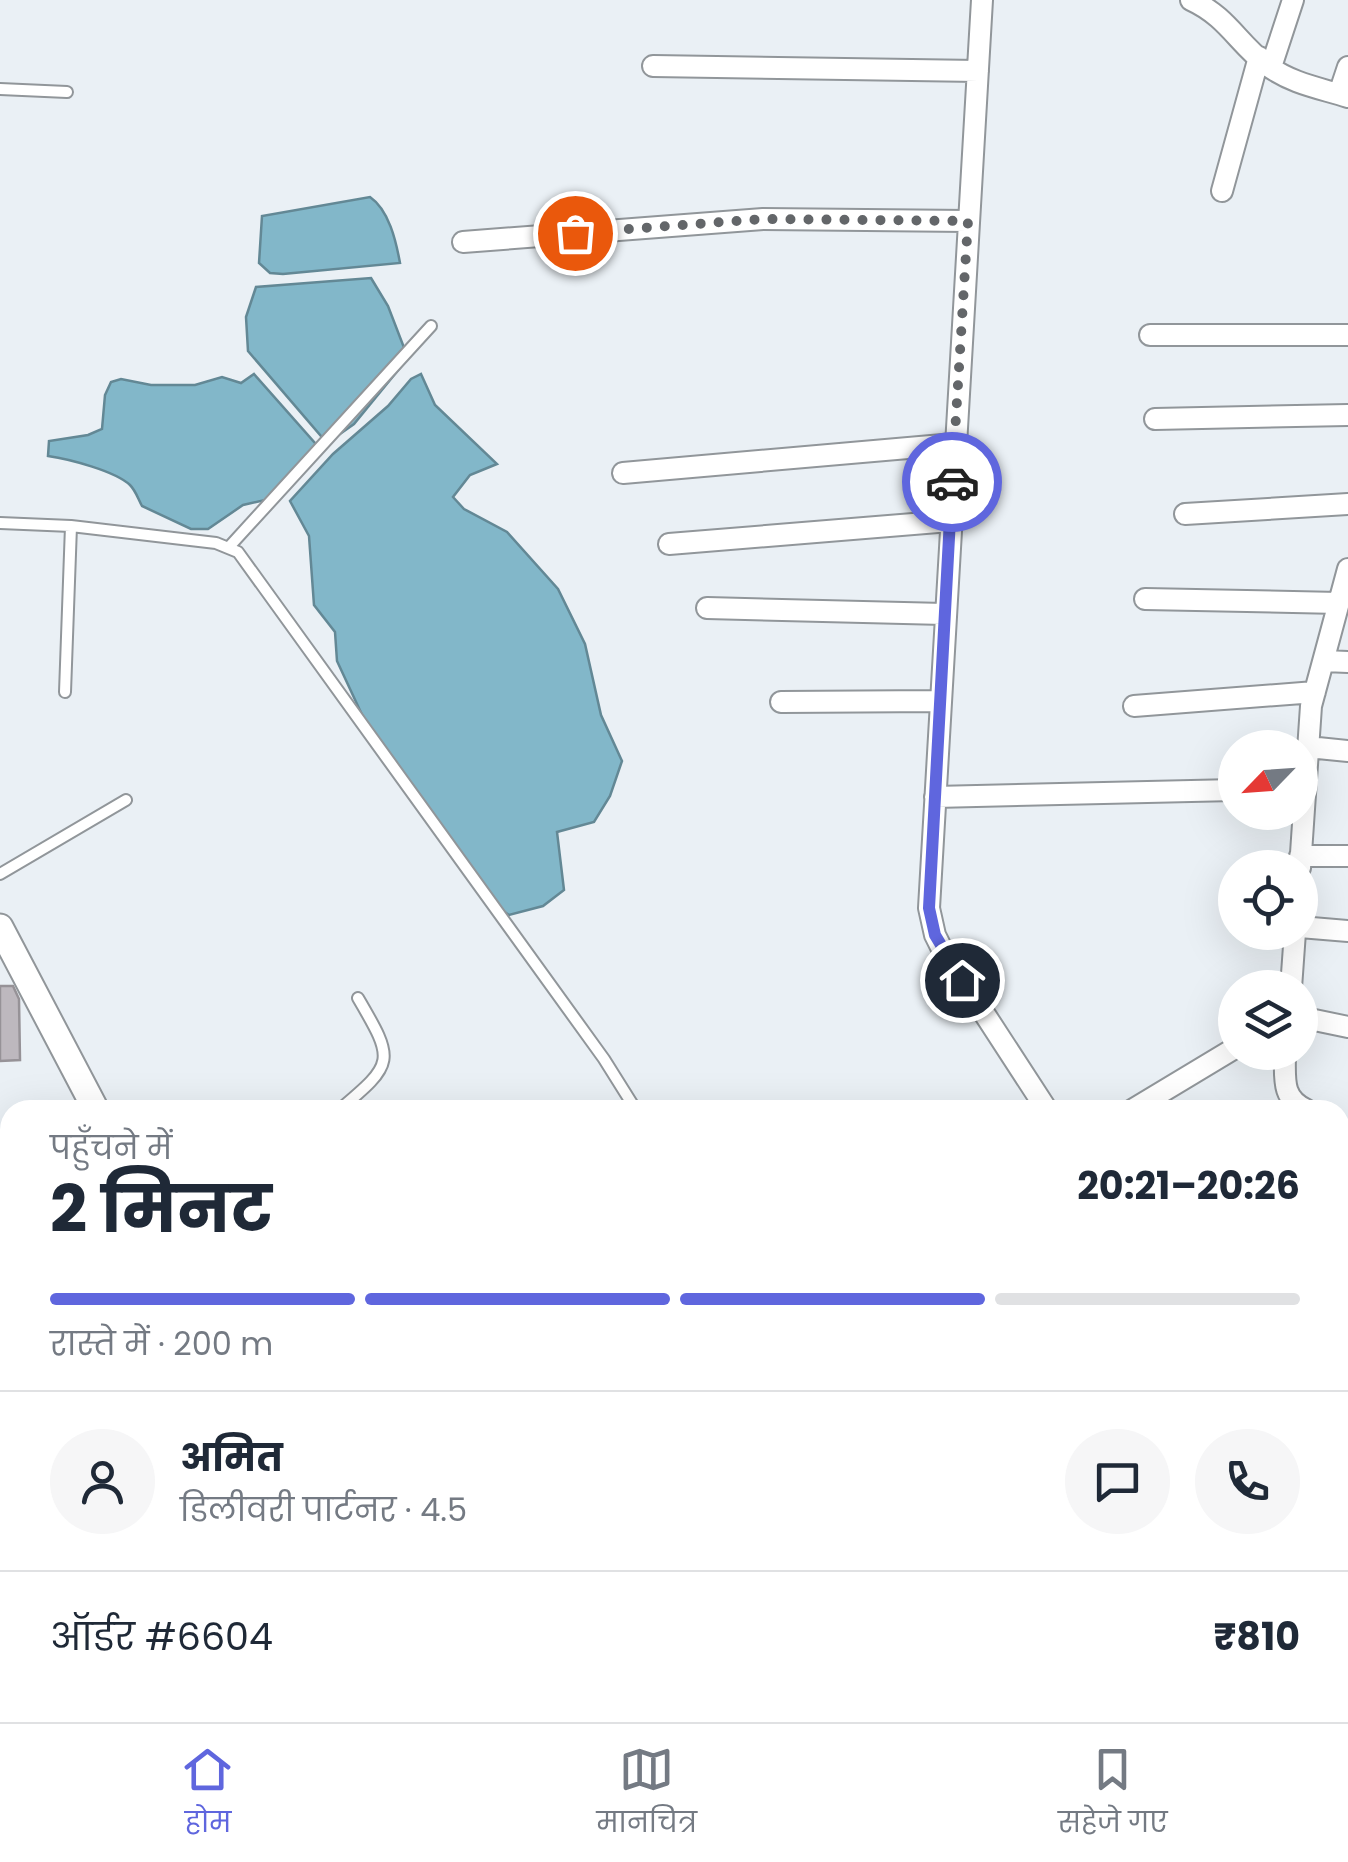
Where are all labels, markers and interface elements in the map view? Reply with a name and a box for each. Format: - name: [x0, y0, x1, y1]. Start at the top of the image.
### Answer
- pin: [533, 191, 618, 276]
- icon: bag: [548, 206, 603, 261]
- courier: [902, 432, 1002, 532]
- icon: car: [925, 455, 980, 510]
- north arrow: [1218, 730, 1318, 830]
- map controls: [1218, 730, 1318, 1070]
- button: locate: [1218, 850, 1318, 950]
- pin: [920, 938, 1005, 1023]
- icon: home: [935, 953, 990, 1008]
- button: layers: [1218, 970, 1318, 1070]
- text: पहुँचने में: [50, 1125, 172, 1170]
- text: 20:21–20:26: [1077, 1159, 1300, 1212]
- text: 2 मिनट: [50, 1164, 272, 1255]
- text: रास्ते में · 200 m: [50, 1321, 273, 1366]
- button: person: [50, 1429, 155, 1534]
- button: chat: [1065, 1429, 1170, 1534]
- button: phone: [1195, 1429, 1300, 1534]
- text: अमित: [180, 1431, 283, 1484]
- text: डिलीवरी पार्टनर · 4.5: [180, 1487, 467, 1532]
- text: ऑर्डर #6604: [50, 1610, 273, 1663]
- text: ₹810: [1214, 1610, 1300, 1663]
- tab: होम: [180, 1742, 235, 1844]
- tab: मानचित्र: [596, 1742, 697, 1844]
- tab: सहेजे गए: [1058, 1742, 1168, 1844]

